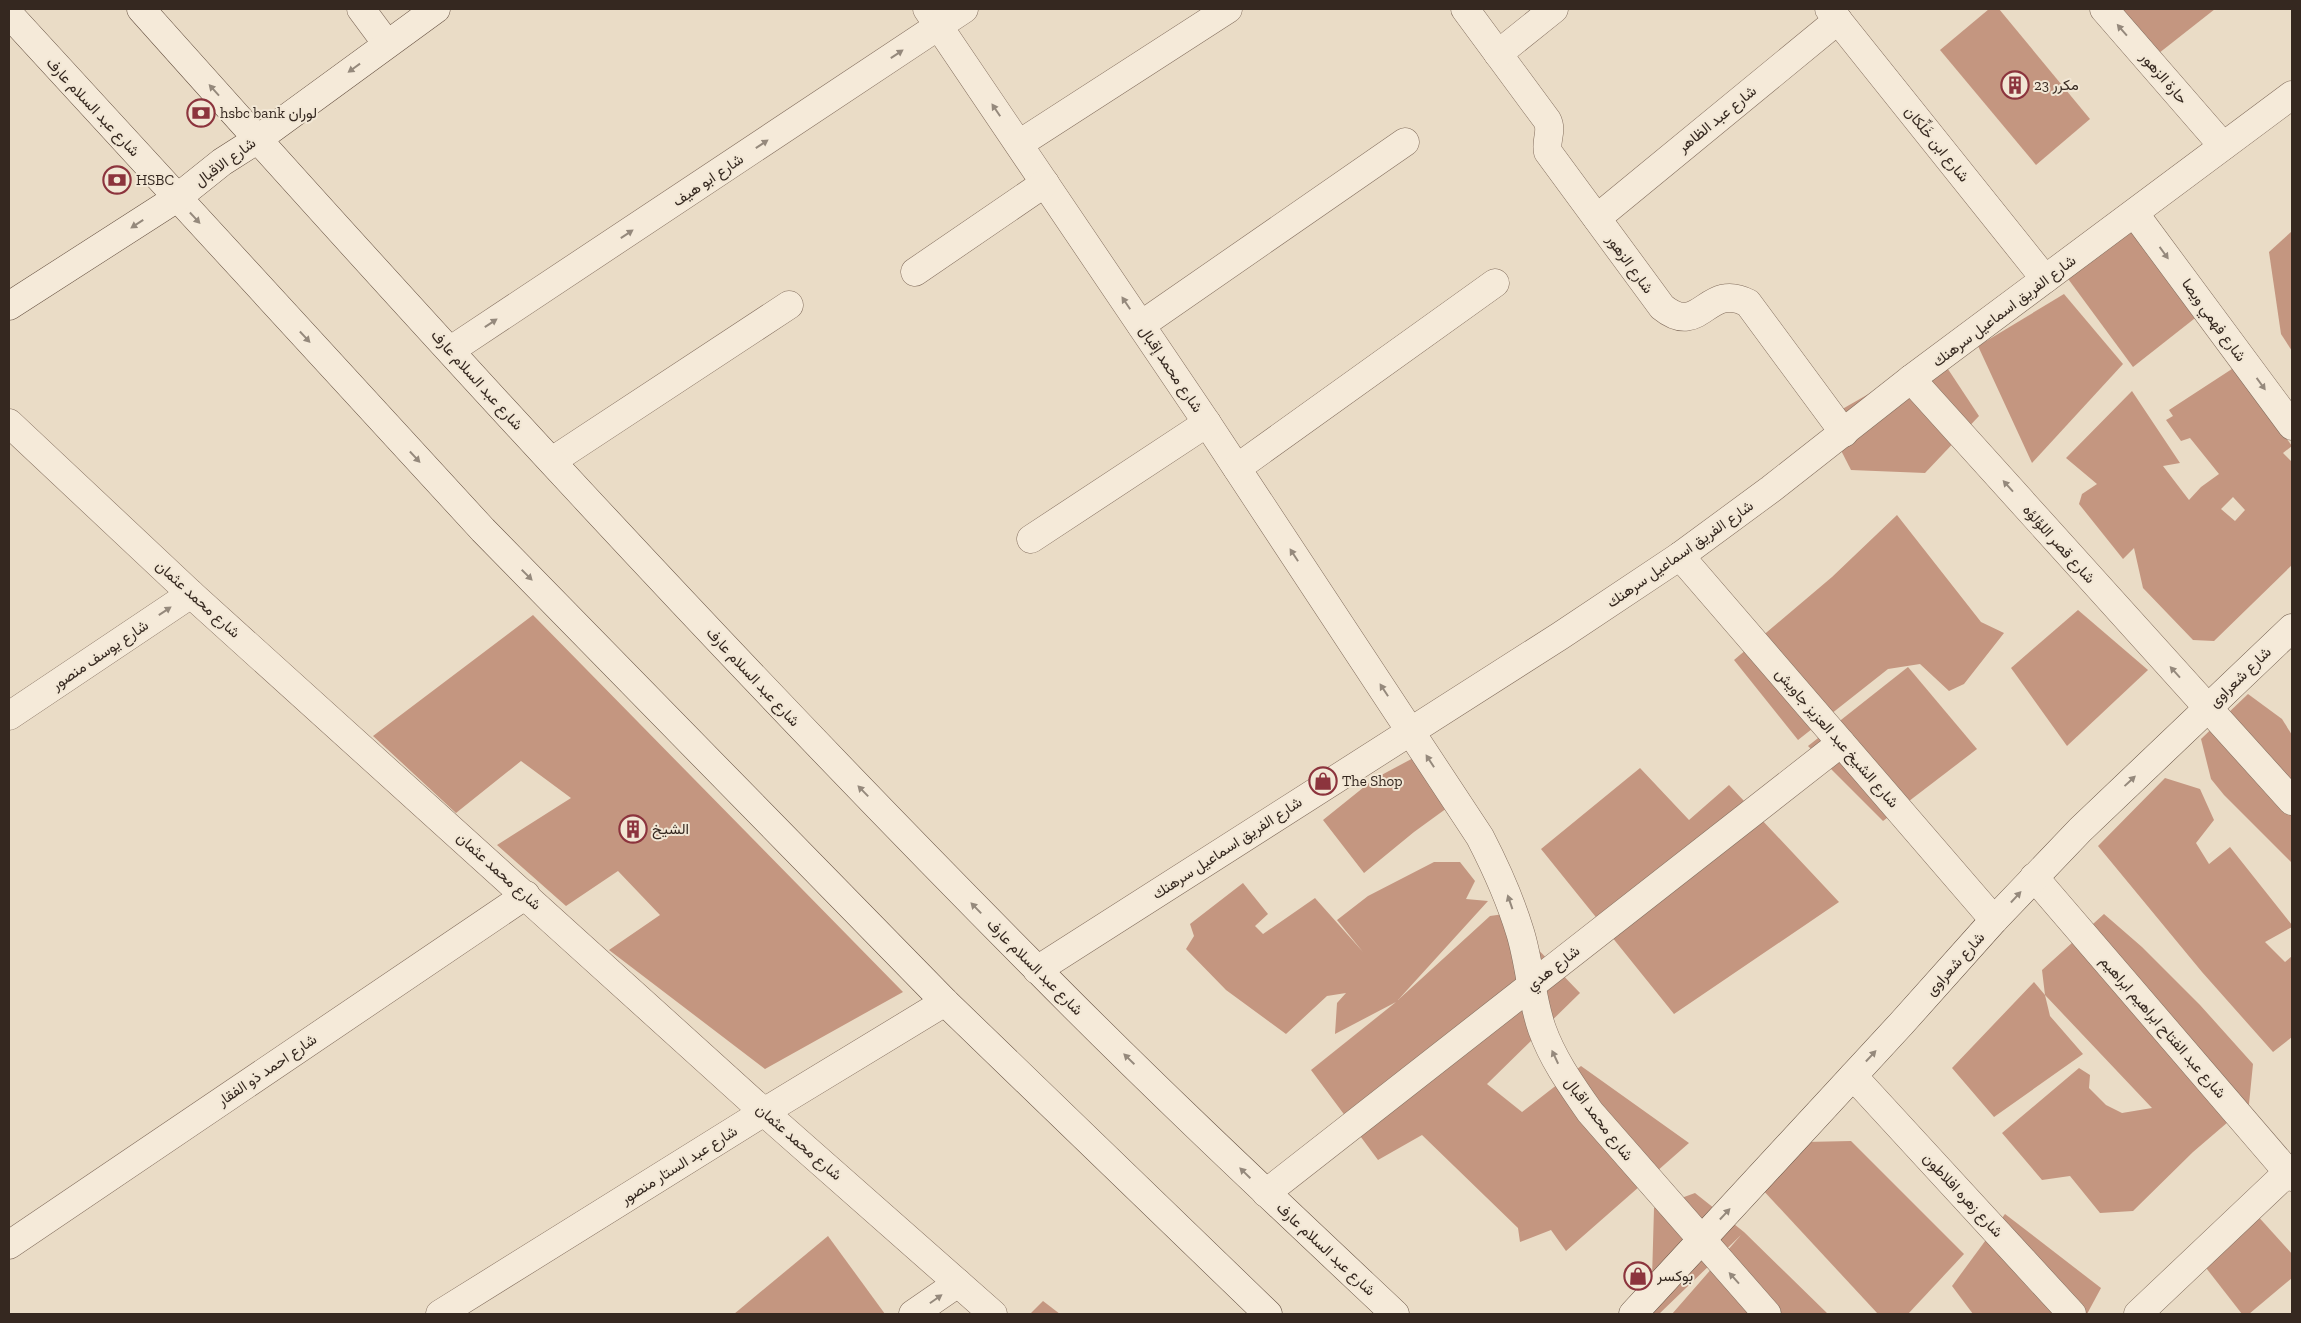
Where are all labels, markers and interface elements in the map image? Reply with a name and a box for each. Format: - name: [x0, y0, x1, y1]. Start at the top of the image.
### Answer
- one-way arrow: [2117, 24, 2128, 37]
- street label: حارة الزهور: [2136, 48, 2191, 108]
- one-way arrow: [891, 49, 904, 59]
- street label: شارع عبد السلام عارف: [41, 54, 144, 162]
- one-way arrow: [348, 63, 361, 74]
- building icon: 23 مكرر: [2000, 70, 2030, 100]
- place label: 23 مكرر: [2034, 76, 2079, 94]
- street label: شارع عبد الظاهر: [1673, 82, 1761, 158]
- one-way arrow: [208, 83, 219, 96]
- bank icon: hsbc bank لوران: [186, 98, 216, 128]
- street label: شارع ابن خَلِّكان: [1899, 101, 1975, 187]
- place label: hsbc bank لوران: [220, 104, 317, 122]
- one-way arrow: [991, 104, 1001, 117]
- street label: شارع الاقبال: [191, 134, 260, 192]
- one-way arrow: [755, 139, 769, 148]
- street label: شارع ابو هيف: [669, 150, 748, 212]
- bank icon: HSBC: [102, 165, 132, 195]
- place label: HSBC: [136, 171, 174, 189]
- one-way arrow: [189, 211, 201, 223]
- one-way arrow: [130, 219, 144, 229]
- one-way arrow: [620, 229, 633, 238]
- street label: شارع الزهور: [1600, 230, 1657, 298]
- one-way arrow: [2159, 246, 2169, 260]
- street label: شارع الفريق اسماعيل سرهنك: [1929, 251, 2081, 372]
- street label: شارع فهمي ويصا: [2175, 275, 2250, 367]
- one-way arrow: [1121, 296, 1131, 310]
- one-way arrow: [485, 319, 498, 328]
- street label: شارع محمد إقبال: [1134, 322, 1207, 417]
- street label: شارع عبد السلام عارف: [426, 326, 527, 435]
- one-way arrow: [299, 331, 311, 343]
- one-way arrow: [2255, 377, 2266, 390]
- one-way arrow: [409, 450, 421, 462]
- one-way arrow: [2002, 480, 2013, 493]
- street label: شارع الفريق اسماعيل سرهنك: [1603, 496, 1758, 613]
- street label: شارع قصر اللؤلؤه: [2017, 501, 2099, 589]
- one-way arrow: [1289, 548, 1299, 561]
- street label: شارع محمد عثمان: [151, 556, 244, 643]
- one-way arrow: [521, 569, 533, 581]
- one-way arrow: [158, 606, 172, 616]
- street label: شارع يوسف منصور: [47, 616, 153, 696]
- street label: شارع عبد السلام عارف: [701, 624, 804, 732]
- street label: شارع شعراوى: [2205, 643, 2276, 713]
- street label: شارع الشيخ عبد العزيز جاويش: [1770, 665, 1903, 813]
- one-way arrow: [2169, 666, 2181, 678]
- one-way arrow: [1379, 683, 1389, 697]
- one-way arrow: [1426, 754, 1435, 768]
- shop icon: The Shop: [1308, 766, 1338, 796]
- place label: The Shop: [1342, 772, 1403, 790]
- one-way arrow: [2123, 775, 2135, 787]
- one-way arrow: [857, 786, 869, 798]
- street label: شارع الفريق اسماعيل سرهنك: [1149, 793, 1306, 905]
- building icon: الشيخ: [618, 814, 648, 844]
- place label: الشيخ: [652, 820, 689, 840]
- street label: شارع محمد عثمان: [452, 828, 545, 915]
- one-way arrow: [2010, 891, 2022, 903]
- one-way arrow: [1506, 894, 1514, 909]
- one-way arrow: [970, 902, 982, 914]
- street label: شارع عبد السلام عارف: [982, 915, 1087, 1020]
- street label: شارع شعراوى: [1922, 928, 1990, 1001]
- street label: شارع هدي: [1523, 942, 1586, 998]
- street label: شارع عبد الفتاح ابراهيم ابراهيم: [2095, 952, 2230, 1103]
- street label: شارع احمد ذو الفقار: [213, 1030, 321, 1112]
- one-way arrow: [1551, 1050, 1559, 1064]
- one-way arrow: [1865, 1051, 1877, 1063]
- one-way arrow: [1123, 1053, 1135, 1065]
- street label: شارع محمد اقبال: [1559, 1074, 1637, 1166]
- street label: شارع محمد عثمان: [751, 1100, 846, 1186]
- street label: شارع عبد الستار منصور: [616, 1122, 742, 1210]
- street label: شارع زهره افلاطون: [1918, 1149, 2007, 1242]
- one-way arrow: [1239, 1167, 1251, 1179]
- street label: شارع عبد السلام عارف: [1271, 1199, 1379, 1301]
- one-way arrow: [1719, 1209, 1731, 1221]
- shop icon: بوكسر: [1623, 1261, 1653, 1291]
- place label: بوكسر: [1656, 1267, 1693, 1285]
- one-way arrow: [1728, 1273, 1740, 1285]
- one-way arrow: [929, 1294, 942, 1304]

